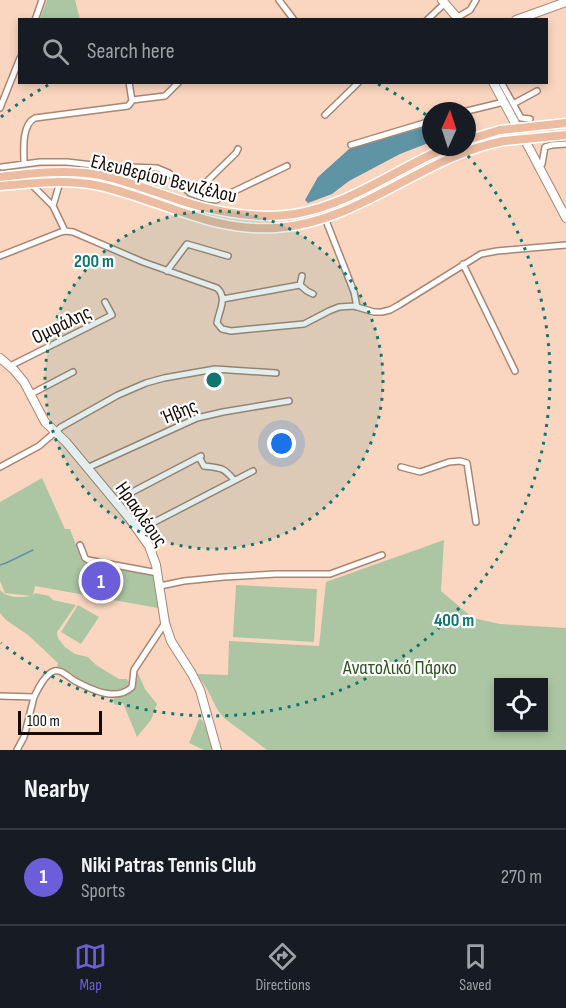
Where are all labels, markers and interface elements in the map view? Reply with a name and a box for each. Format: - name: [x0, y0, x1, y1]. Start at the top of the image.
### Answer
- search box: [18, 18, 548, 84]
- icon: search: [39, 35, 72, 68]
- text: Search here: [87, 38, 174, 65]
- north arrow: [422, 102, 476, 156]
- street label: Ελευθερίου Βενιζέλου: [88, 149, 239, 209]
- text: 200 m: [74, 251, 114, 272]
- street label: Ομφάλης: [28, 300, 95, 350]
- centre of rings: [204, 370, 224, 390]
- street label: Ήβης: [157, 394, 201, 430]
- your location: [267, 429, 296, 458]
- street label: Ηρακλέους: [110, 477, 172, 552]
- pin: 1: [82, 558, 120, 604]
- text: 400 m: [434, 610, 474, 631]
- park label: Ανατολικό Πάρκο: [342, 656, 457, 680]
- map controls: [494, 678, 548, 732]
- button: locate: [494, 678, 548, 732]
- scale bar: [18, 708, 102, 736]
- text: 100 m: [27, 712, 60, 731]
- text: Nearby: [24, 774, 90, 805]
- text: Niki Patras Tennis Club: [81, 852, 256, 879]
- text: 1: [40, 865, 47, 889]
- text: 270 m: [501, 865, 542, 889]
- text: Sports: [81, 879, 125, 903]
- tab: Map: [74, 940, 107, 995]
- tab: Directions: [255, 940, 311, 995]
- tab: Saved: [459, 940, 492, 995]

